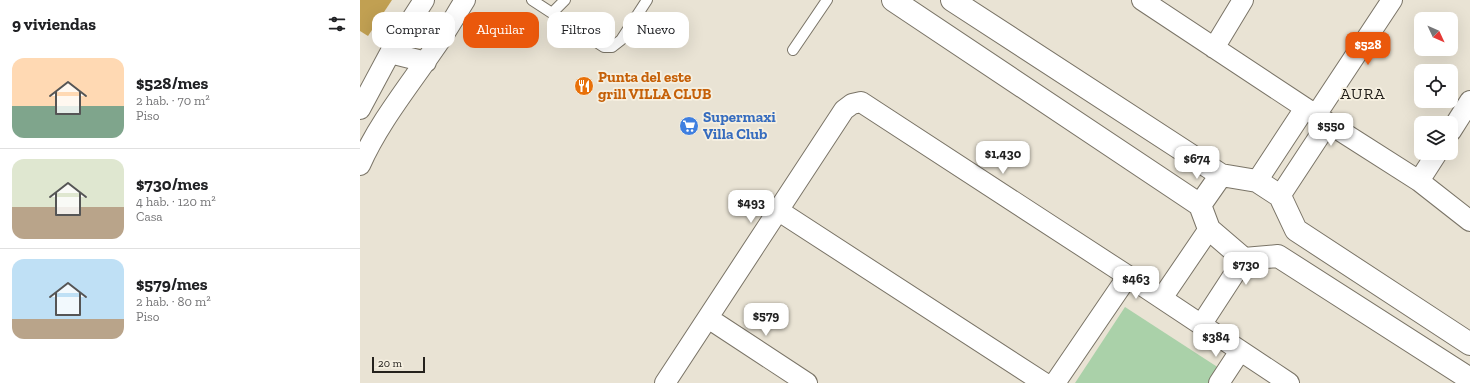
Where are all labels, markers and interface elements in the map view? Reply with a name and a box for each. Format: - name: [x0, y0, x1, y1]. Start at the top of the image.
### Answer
- chip: Comprar: [372, 12, 455, 48]
- chip: Alquilar: [463, 12, 539, 48]
- chip: Filtros: [547, 12, 615, 48]
- chip: Nuevo: [623, 12, 689, 48]
- north arrow: [1414, 12, 1458, 56]
- map controls: [1414, 12, 1458, 160]
- icon: filters: [326, 13, 348, 35]
- text: 9 viviendas: [12, 14, 96, 34]
- pin: $528: [1344, 32, 1392, 66]
- text: $528: [1354, 37, 1382, 52]
- button: locate: [1414, 64, 1458, 108]
- place label: Punta del este grill VILLA CLUB: [598, 68, 711, 103]
- text: $528/mes: [136, 73, 208, 93]
- icon: home: [44, 74, 92, 122]
- restaurant icon: Punta del este grill VILLA CLUB: [573, 75, 595, 97]
- district label: AURA: [1340, 84, 1386, 103]
- text: 2 hab. · 70 m²: [136, 93, 210, 108]
- text: Piso: [136, 108, 159, 123]
- place label: Supermaxi Villa Club: [703, 108, 776, 143]
- pin: $550: [1307, 113, 1355, 147]
- supermarket icon: Supermaxi Villa Club: [678, 115, 700, 137]
- button: layers: [1414, 116, 1458, 160]
- text: $550: [1317, 118, 1345, 133]
- pin: $1,430: [970, 141, 1036, 175]
- text: $1,430: [985, 146, 1021, 161]
- pin: $674: [1173, 146, 1221, 180]
- text: $674: [1184, 151, 1210, 166]
- text: $730/mes: [136, 174, 208, 194]
- icon: home: [44, 175, 92, 223]
- pin: $493: [727, 190, 775, 224]
- text: 4 hab. · 120 m²: [136, 194, 216, 209]
- text: $493: [737, 195, 765, 210]
- text: Casa: [136, 209, 163, 224]
- pin: $730: [1222, 252, 1270, 286]
- text: $730: [1232, 257, 1260, 272]
- pin: $463: [1112, 266, 1160, 300]
- text: $463: [1122, 271, 1150, 286]
- text: $579/mes: [136, 274, 208, 294]
- icon: home: [44, 275, 92, 323]
- text: 2 hab. · 80 m²: [136, 294, 211, 309]
- pin: $579: [742, 303, 790, 337]
- text: $579: [753, 308, 779, 323]
- text: Piso: [136, 309, 159, 324]
- pin: $384: [1192, 324, 1240, 358]
- text: $384: [1202, 329, 1230, 344]
- scale bar: [372, 355, 425, 374]
- text: 20 m: [378, 357, 402, 370]

